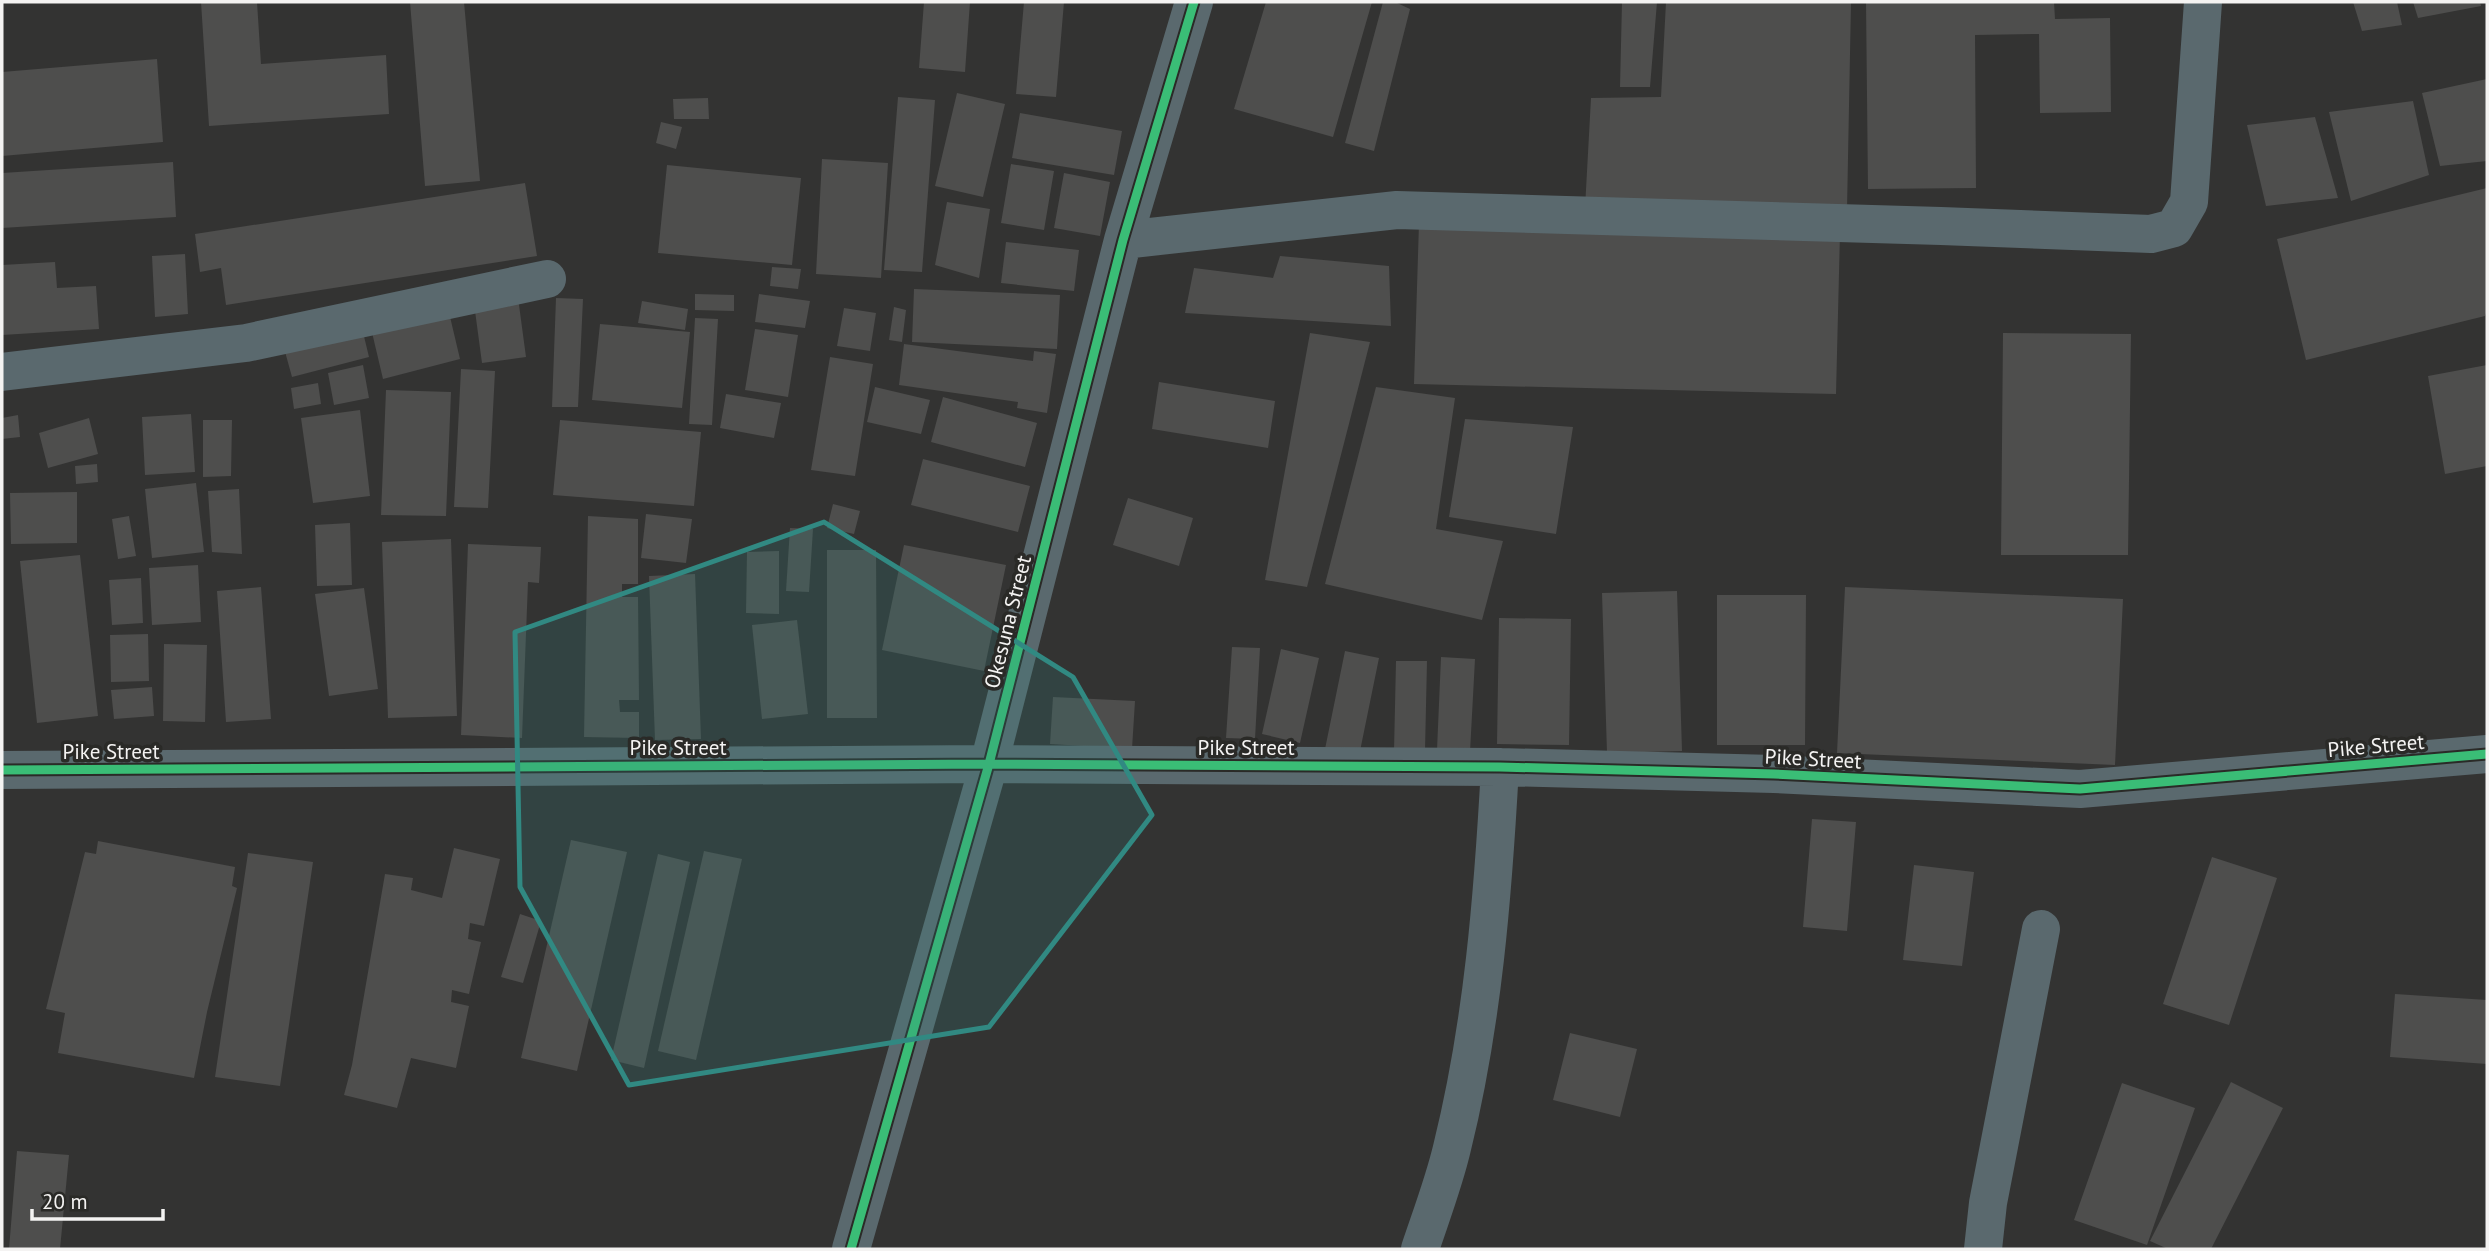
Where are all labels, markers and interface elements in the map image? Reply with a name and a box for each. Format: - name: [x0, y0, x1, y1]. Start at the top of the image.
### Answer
- street label: Okesuna Street: [978, 553, 1037, 691]
- street label: Pike Street: [2326, 728, 2425, 763]
- street label: Pike Street: [629, 734, 727, 761]
- street label: Pike Street: [1197, 734, 1295, 761]
- street label: Pike Street: [62, 738, 160, 765]
- street label: Pike Street: [1764, 742, 1862, 775]
- scale bar: [32, 1178, 163, 1222]
- text: 20 m: [42, 1188, 88, 1215]

